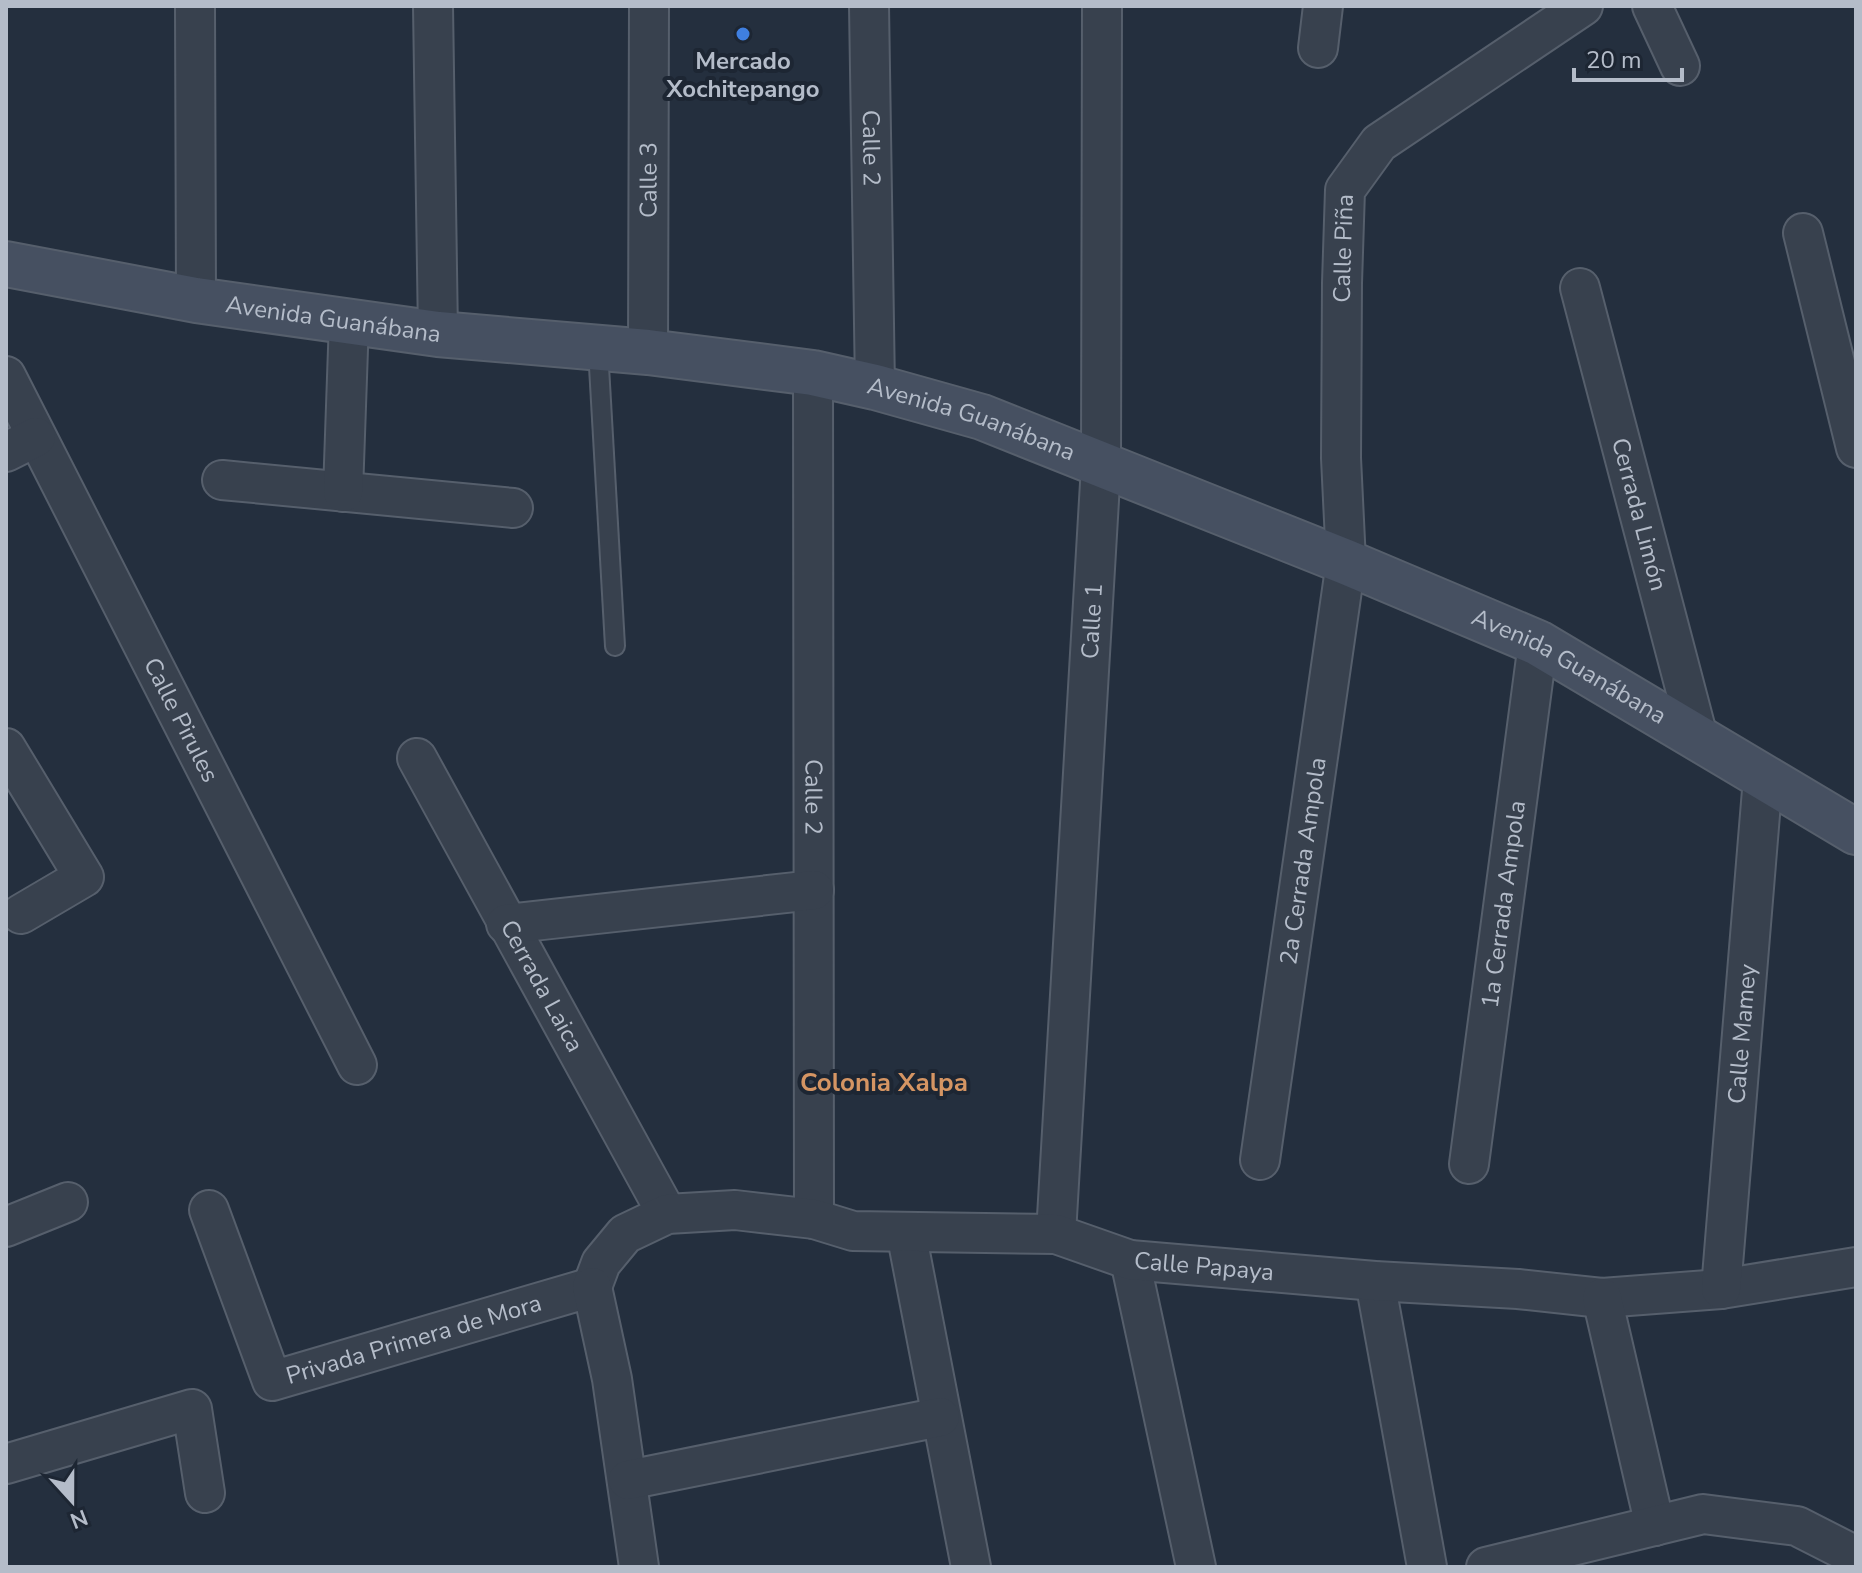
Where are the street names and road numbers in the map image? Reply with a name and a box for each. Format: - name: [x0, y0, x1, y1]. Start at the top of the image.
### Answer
- street label: Calle 2: [855, 110, 888, 186]
- street label: Calle 3: [632, 142, 665, 218]
- street label: Calle Piña: [1326, 193, 1361, 303]
- street label: Avenida Guanábana: [224, 288, 443, 350]
- street label: Avenida Guanábana: [864, 370, 1080, 469]
- street label: Cerrada Limón: [1604, 434, 1675, 594]
- street label: Calle 1: [1074, 582, 1110, 660]
- street label: Avenida Guanábana: [1467, 601, 1672, 732]
- street label: Calle Pirules: [136, 652, 226, 788]
- street label: 2a Cerrada Ampola: [1272, 755, 1334, 967]
- street label: Calle 2: [797, 759, 830, 835]
- street label: 1a Cerrada Ampola: [1474, 798, 1533, 1010]
- street label: Cerrada Laica: [493, 914, 591, 1058]
- street label: Calle Mamey: [1720, 962, 1764, 1105]
- street label: Calle Papaya: [1133, 1244, 1275, 1288]
- street label: Privada Primera de Mora: [282, 1287, 545, 1392]

